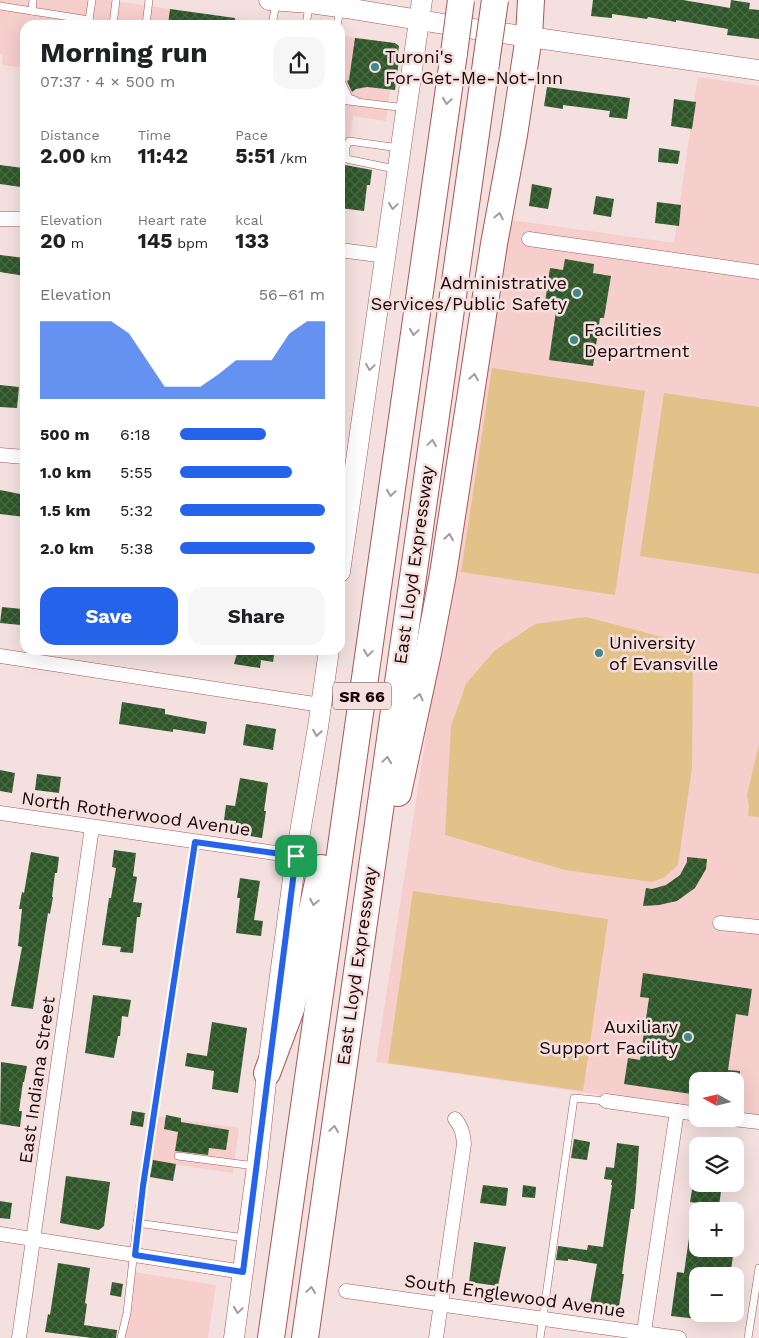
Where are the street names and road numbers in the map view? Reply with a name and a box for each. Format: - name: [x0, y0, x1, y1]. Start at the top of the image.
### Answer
- street label: East Lloyd Expressway: [389, 464, 438, 666]
- road number: SR 66: [333, 682, 391, 709]
- street label: North Rotherwood Avenue: [20, 787, 252, 840]
- street label: East Lloyd Expressway: [332, 865, 381, 1067]
- street label: East Indiana Street: [14, 994, 59, 1165]
- street label: South Englewood Avenue: [403, 1270, 627, 1321]

